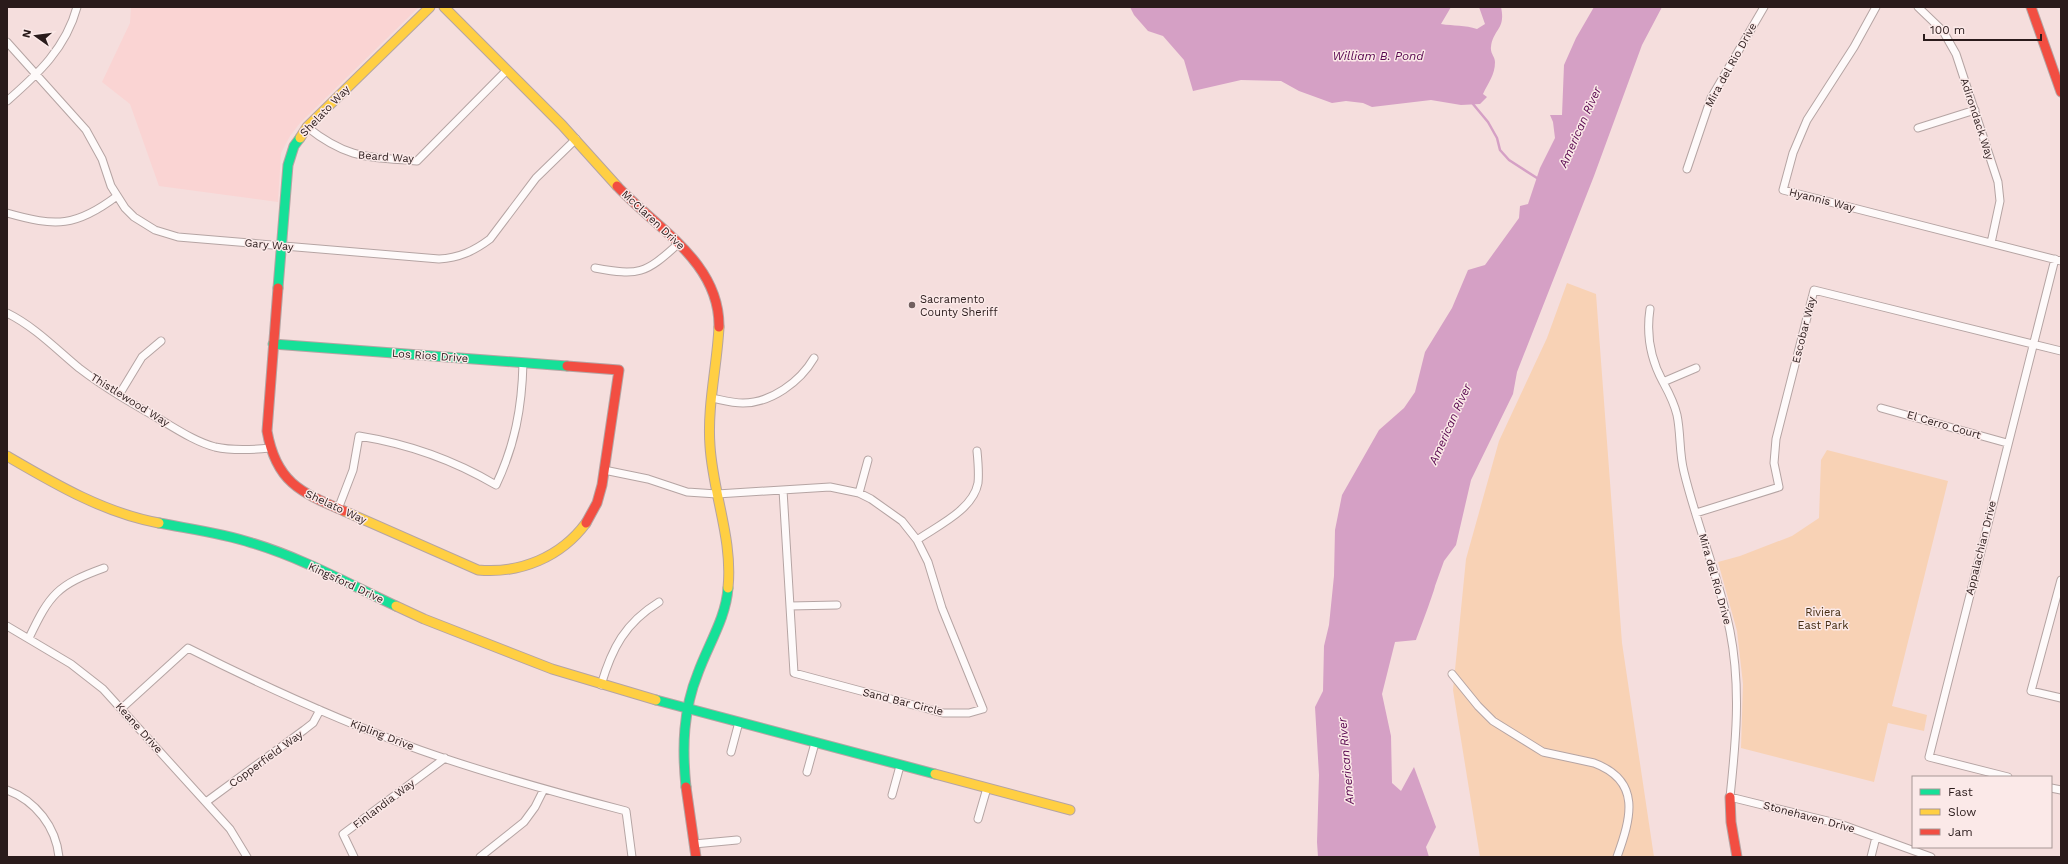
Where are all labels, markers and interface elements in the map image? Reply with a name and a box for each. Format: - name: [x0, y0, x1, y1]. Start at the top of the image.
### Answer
- north arrow: [16, 16, 56, 56]
- scale bar: [1924, 16, 2041, 42]
- street label: Mira del Rio Drive: [1702, 21, 1760, 109]
- text: 100 m: [1930, 23, 1965, 37]
- text: N: [19, 28, 34, 39]
- water label: William B. Pond: [1332, 49, 1424, 63]
- street label: Adirondack Way: [1958, 76, 1996, 162]
- street label: Shelato Way: [297, 83, 353, 139]
- water label: American River: [1556, 83, 1605, 170]
- street label: Beard Way: [358, 149, 415, 165]
- street label: Hyannis Way: [1788, 186, 1857, 215]
- street label: McClaren Drive: [619, 188, 687, 252]
- street label: Gary Way: [244, 236, 294, 254]
- place label: Sacramento County Sheriff: [920, 293, 998, 319]
- street label: Escobar Way: [1789, 295, 1819, 365]
- marker: Sacramento County Sheriff: [907, 300, 917, 310]
- street label: Los Rios Drive: [392, 347, 468, 365]
- street label: Thistlewood Way: [88, 371, 172, 430]
- water label: American River: [1426, 380, 1475, 467]
- street label: El Cerro Court: [1905, 408, 1983, 442]
- street label: Shelato Way: [303, 487, 369, 527]
- street label: Appalachian Drive: [1963, 499, 1999, 597]
- street label: Mira del Rio Drive: [1696, 532, 1734, 626]
- street label: Kingsford Drive: [306, 560, 386, 606]
- park label: Riviera East Park: [1797, 606, 1849, 632]
- street label: Sand Bar Circle: [861, 686, 945, 718]
- street label: Keane Drive: [113, 700, 165, 756]
- water label: American River: [1335, 716, 1357, 806]
- street label: Kipling Drive: [348, 717, 416, 753]
- street label: Copperfield Way: [227, 728, 306, 790]
- street label: Finlandia Way: [351, 776, 418, 831]
- legend: [1912, 776, 2052, 848]
- text: Fast: [1948, 785, 1973, 799]
- street label: Stonehaven Drive: [1762, 799, 1856, 835]
- text: Slow: [1948, 805, 1976, 819]
- text: Jam: [1948, 825, 1973, 839]

